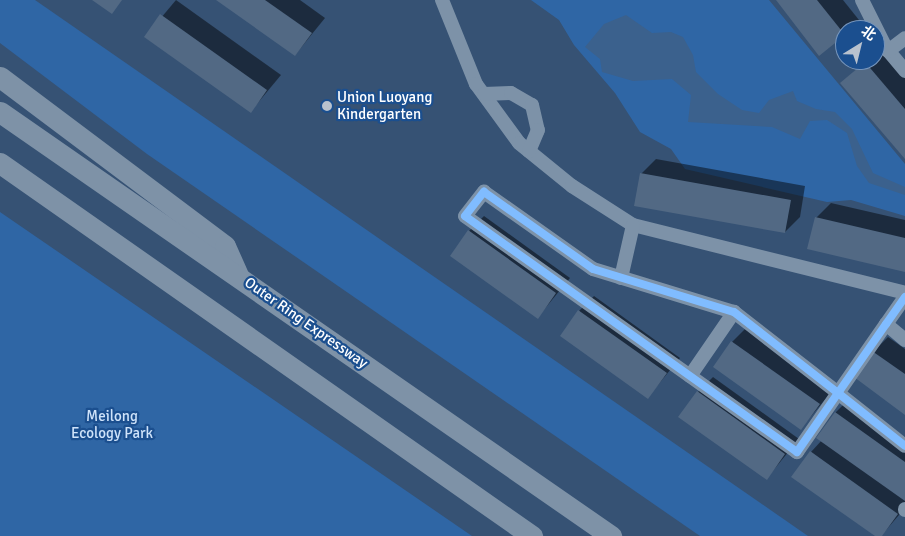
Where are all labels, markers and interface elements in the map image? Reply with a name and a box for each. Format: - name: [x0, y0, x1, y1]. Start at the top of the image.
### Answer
- north arrow: [835, 20, 885, 70]
- text: 北: [858, 22, 879, 44]
- place label: Union Luoyang Kindergarten: [337, 88, 432, 123]
- marker: Union Luoyang Kindergarten: [321, 100, 333, 112]
- street label: Outer Ring Expressway: [241, 274, 371, 372]
- park label: Meilong Ecology Park: [71, 407, 153, 442]

